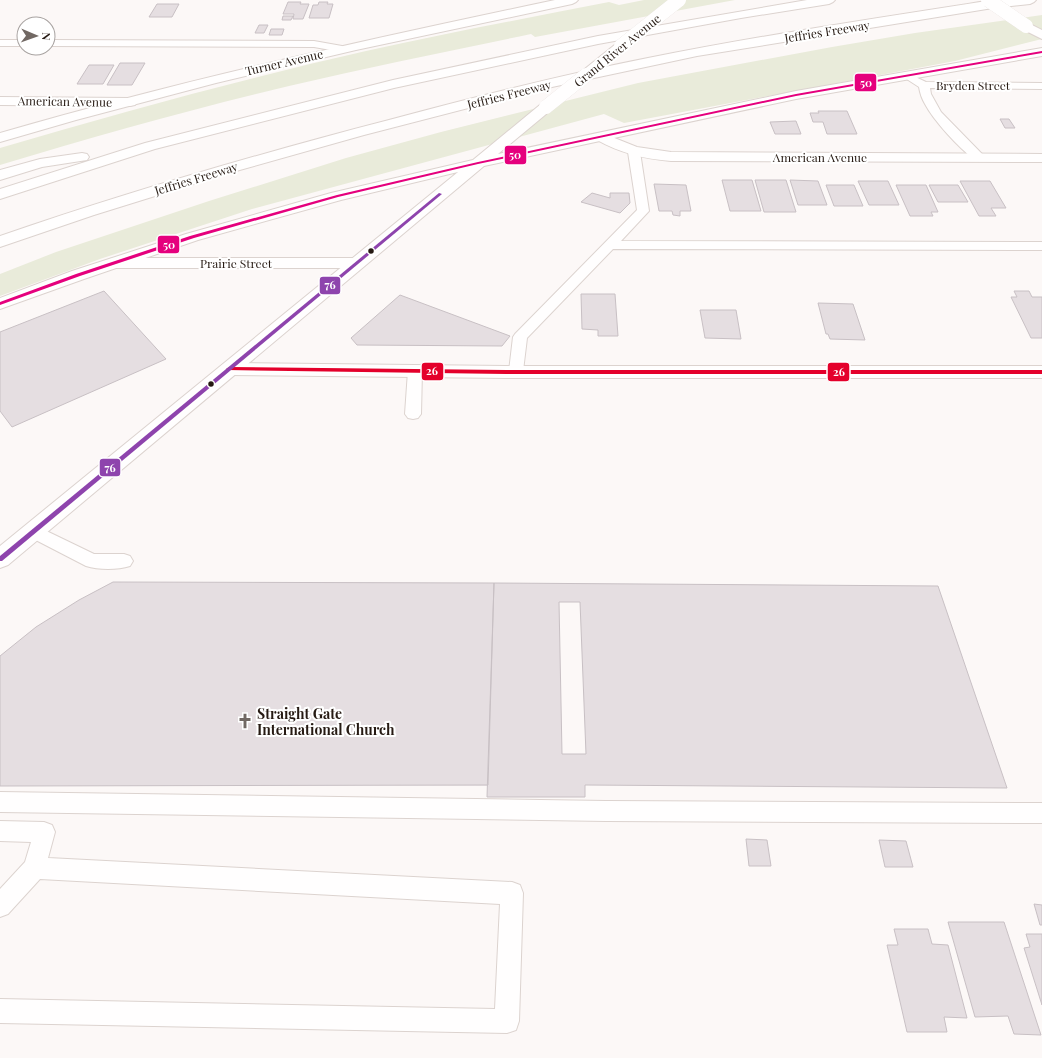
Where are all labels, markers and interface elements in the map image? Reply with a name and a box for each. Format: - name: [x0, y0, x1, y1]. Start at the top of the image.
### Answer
- street label: Grand River Avenue: [570, 10, 664, 90]
- north arrow: [16, 16, 56, 56]
- street label: Jeffries Freeway: [782, 16, 871, 46]
- text: N: [39, 32, 54, 41]
- street label: Turner Avenue: [243, 45, 325, 79]
- line badge: 50: [854, 73, 877, 92]
- text: 50: [860, 75, 872, 90]
- street label: Jeffries Freeway: [464, 76, 553, 112]
- street label: Bryden Street: [936, 77, 1011, 93]
- street label: American Avenue: [17, 92, 112, 110]
- line badge: 50: [504, 145, 527, 165]
- text: 50: [509, 147, 521, 162]
- street label: American Avenue: [772, 149, 867, 165]
- street label: Jeffries Freeway: [152, 158, 239, 199]
- line badge: 50: [157, 235, 180, 254]
- text: 50: [163, 237, 175, 252]
- unlabelled marker: [366, 246, 376, 256]
- street label: Prairie Street: [200, 255, 273, 271]
- line badge: 76: [319, 276, 341, 295]
- text: 76: [324, 277, 336, 292]
- line badge: 26: [421, 362, 444, 381]
- line badge: 26: [827, 362, 850, 382]
- text: 26: [426, 363, 438, 378]
- text: 26: [833, 364, 845, 379]
- unlabelled marker: [206, 379, 216, 389]
- line badge: 76: [99, 458, 121, 477]
- text: 76: [104, 460, 116, 475]
- place label: Straight Gate International Church: [257, 704, 395, 739]
- church icon: Straight Gate International Church: [236, 712, 254, 730]

